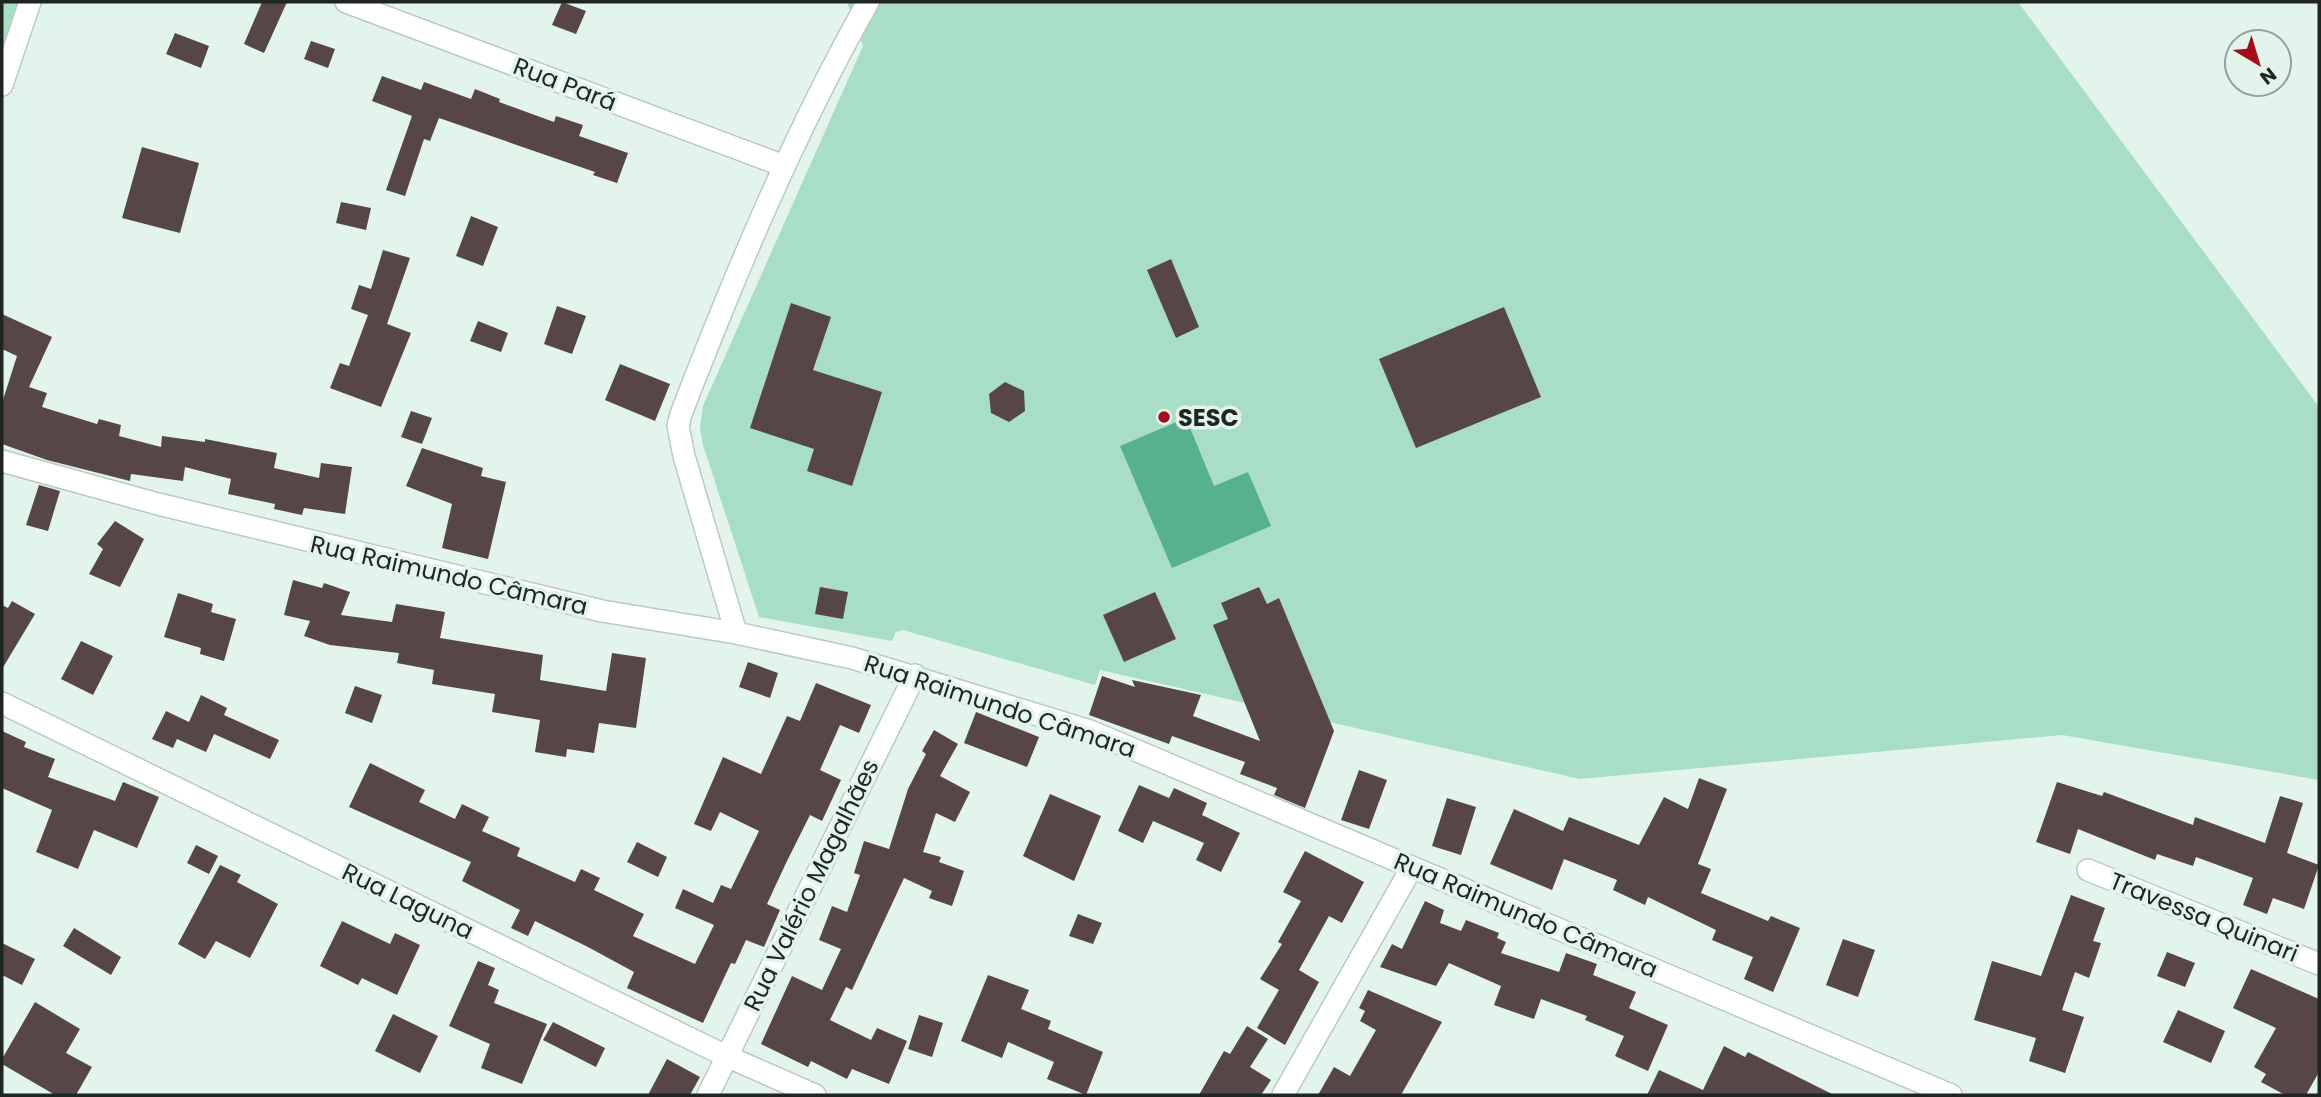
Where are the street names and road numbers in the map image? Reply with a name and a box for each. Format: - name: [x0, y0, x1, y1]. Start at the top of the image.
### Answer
- street label: Rua Pará: [509, 49, 621, 119]
- street label: Rua Raimundo Câmara: [307, 527, 591, 623]
- street label: Rua Raimundo Câmara: [860, 646, 1140, 766]
- street label: Rua Valério Magalhães: [736, 753, 886, 1017]
- street label: Rua Raimundo Câmara: [1389, 844, 1663, 986]
- street label: Rua Laguna: [337, 855, 479, 947]
- street label: Travessa Quinari: [2105, 864, 2303, 970]

